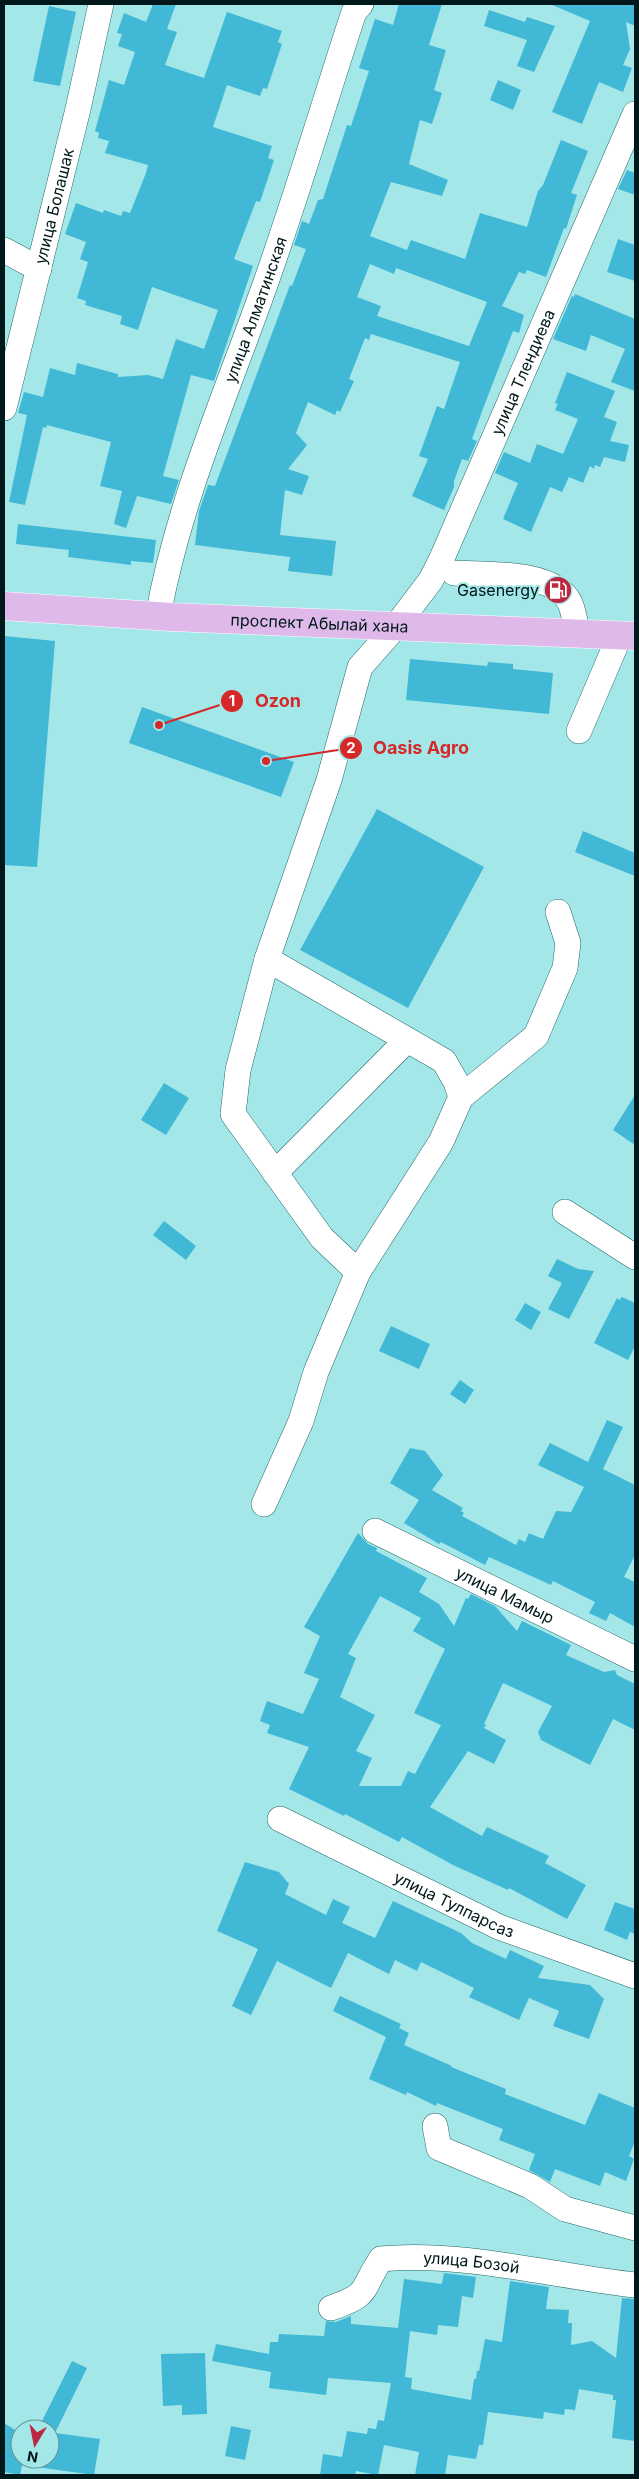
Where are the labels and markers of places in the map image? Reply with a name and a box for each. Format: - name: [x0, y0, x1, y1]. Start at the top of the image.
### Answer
- fuel station icon: Gasenergy: [543, 575, 573, 605]
- place label: Gasenergy: [457, 580, 539, 600]
- callout: Ozon: [220, 685, 311, 718]
- callout: Oasis Agro: [338, 731, 479, 764]

